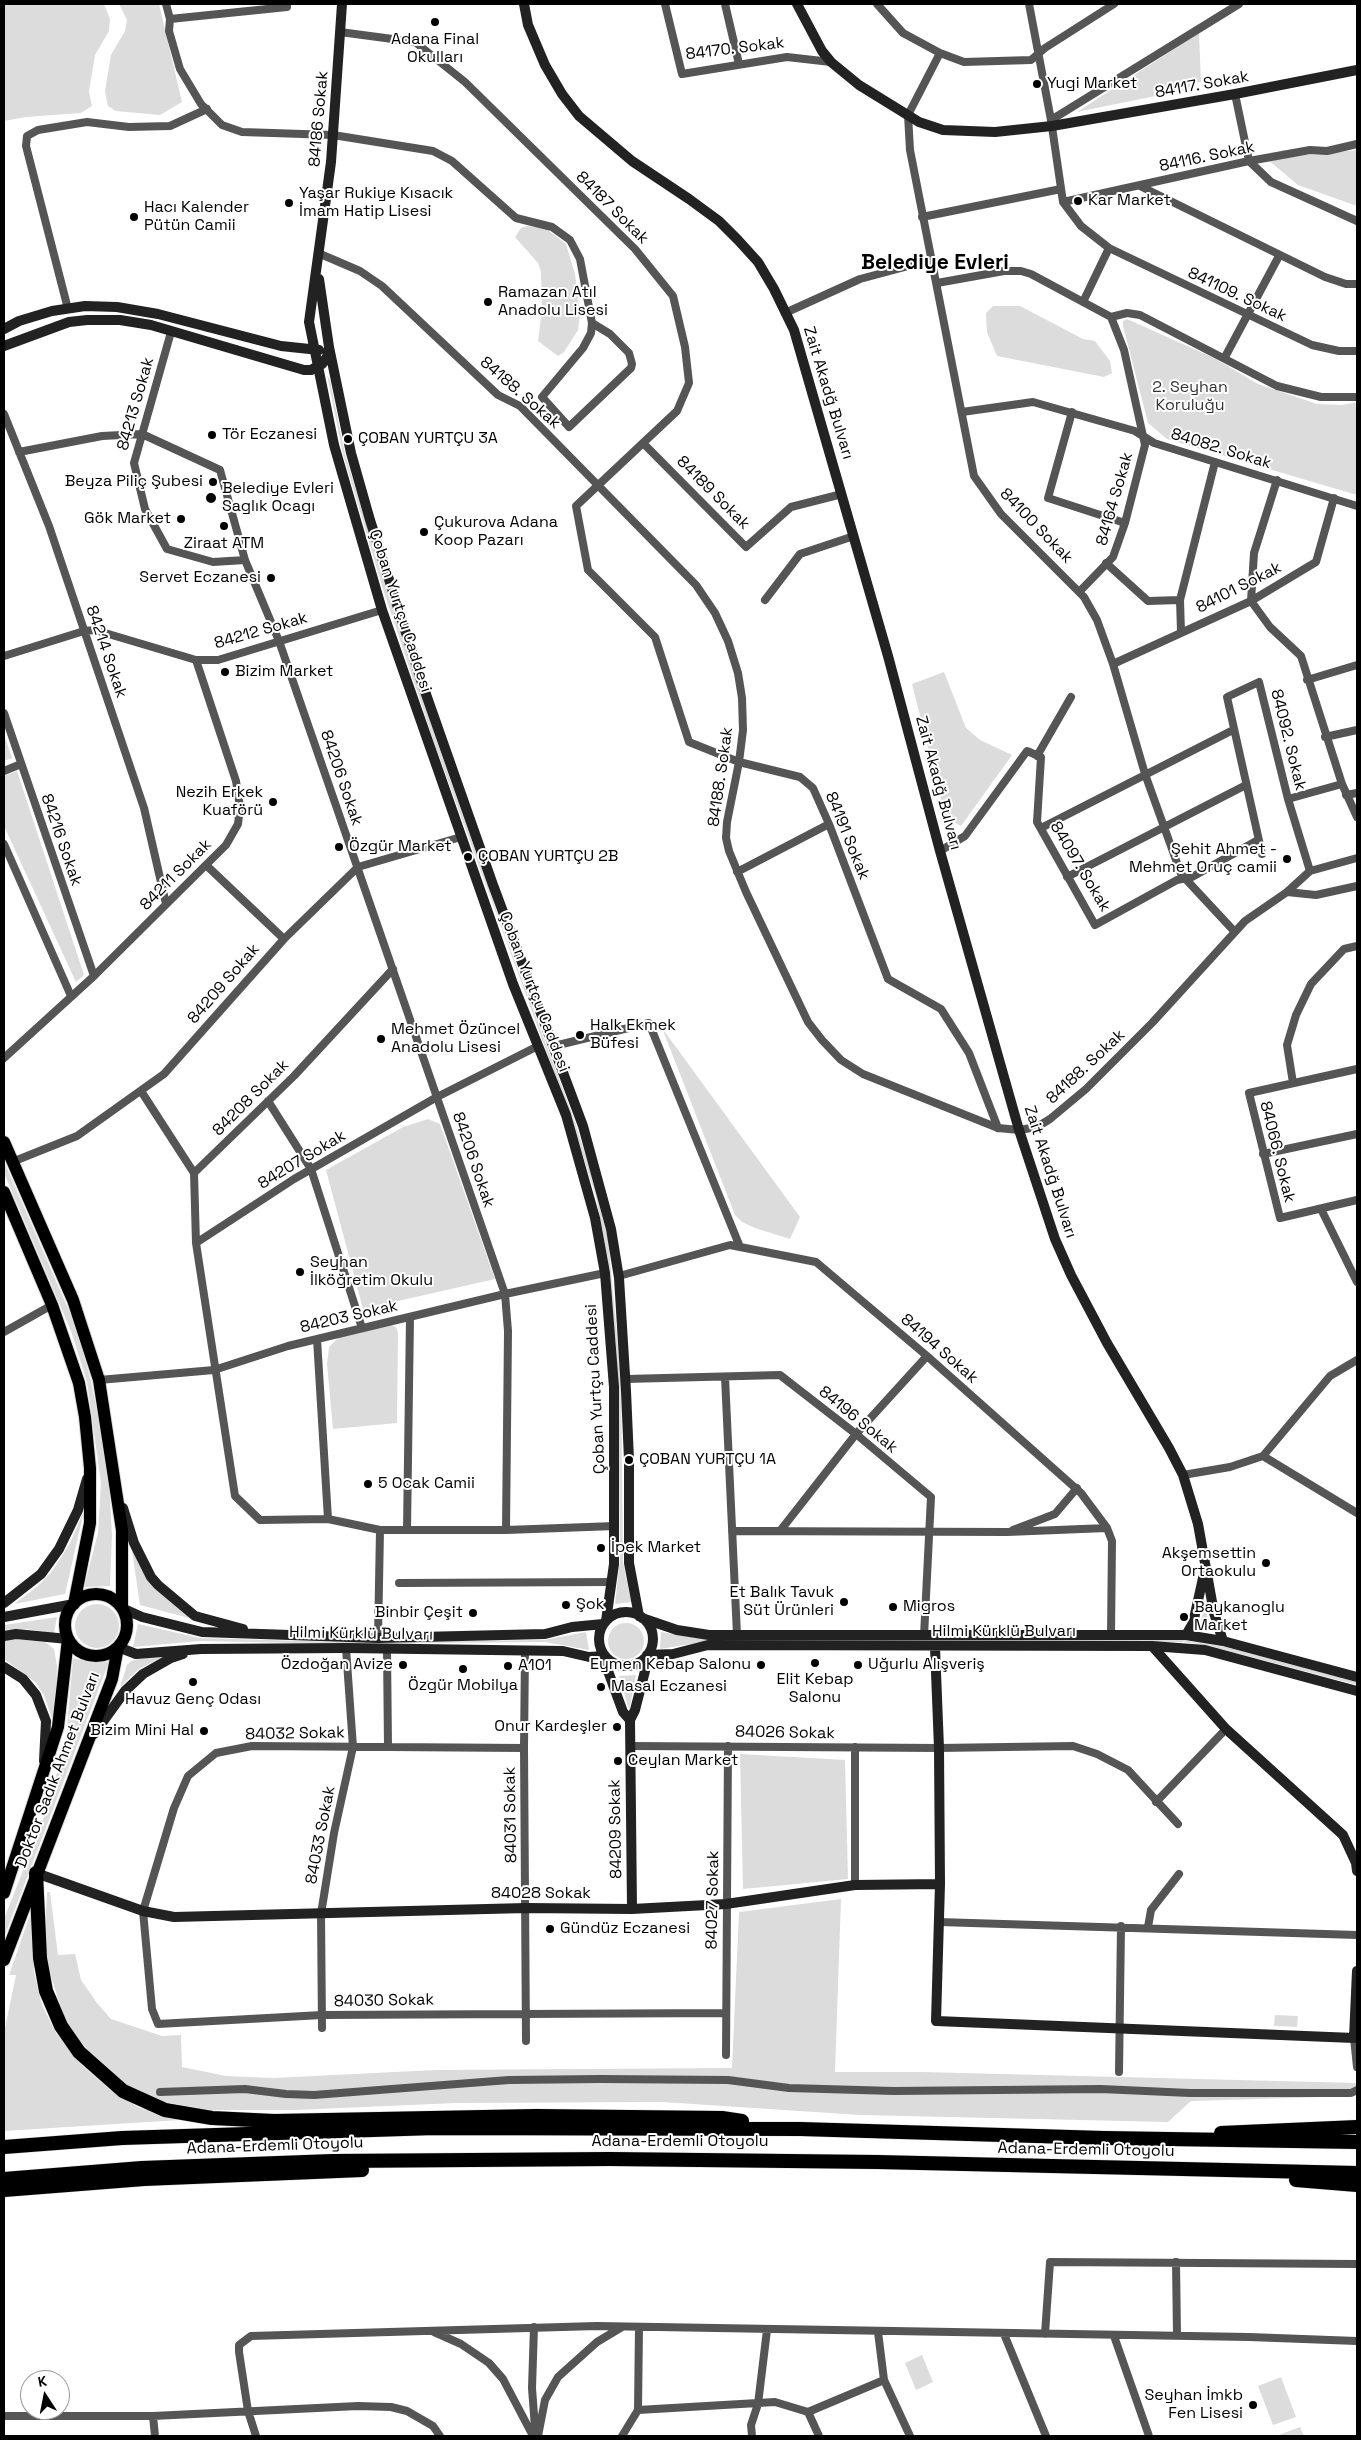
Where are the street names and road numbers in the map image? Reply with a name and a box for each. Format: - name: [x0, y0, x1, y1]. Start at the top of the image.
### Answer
- street label: 84170. Sokak: [685, 33, 785, 65]
- street label: 84117. Sokak: [1154, 67, 1250, 103]
- street label: 84186 Sokak: [305, 70, 333, 168]
- street label: 84116. Sokak: [1158, 138, 1256, 176]
- street label: 84187 Sokak: [572, 168, 652, 248]
- street label: 841109. Sokak: [1184, 264, 1290, 326]
- street label: Zait Akadğ Bulvarı: [799, 324, 857, 462]
- street label: 84188. Sokak: [476, 353, 564, 433]
- street label: 84213 Sokak: [114, 355, 158, 453]
- street label: 84082. Sokak: [1168, 425, 1274, 473]
- street label: 84164 Sokak: [1093, 450, 1137, 548]
- street label: 84189 Sokak: [672, 452, 754, 534]
- street label: 84100 Sokak: [995, 485, 1077, 567]
- street label: Çoban Yurtçu Caddesi: [365, 527, 435, 695]
- street label: 84101 Sokak: [1193, 558, 1285, 618]
- street label: 84214 Sokak: [81, 603, 131, 701]
- street label: 84212 Sokak: [212, 609, 310, 653]
- street label: 84092. Sokak: [1266, 687, 1310, 793]
- street label: Zait Akadğ Bulvarı: [911, 714, 965, 852]
- street label: 84188. Sokak: [705, 726, 737, 828]
- street label: 84206 Sokak: [316, 728, 366, 828]
- street label: 84191 Sokak: [821, 789, 873, 883]
- street label: 84216 Sokak: [36, 791, 86, 889]
- street label: 84097. Sokak: [1046, 818, 1114, 916]
- street label: 84211 Sokak: [136, 835, 216, 915]
- street label: Çoban Yurtçu Caddesi: [495, 909, 573, 1075]
- street label: 84209 Sokak: [184, 940, 264, 1028]
- street label: 84188. Sokak: [1043, 1026, 1129, 1108]
- street label: 84208 Sokak: [209, 1056, 293, 1140]
- street label: 84066. Sokak: [1255, 1099, 1299, 1205]
- street label: Zait Akadğ Bulvarı: [1020, 1103, 1080, 1241]
- street label: 84206 Sokak: [448, 1110, 498, 1210]
- street label: 84207 Sokak: [255, 1126, 349, 1194]
- street label: 84203 Sokak: [298, 1296, 400, 1338]
- street label: Çoban Yurtçu Caddesi: [582, 1304, 610, 1474]
- street label: 84194 Sokak: [896, 1310, 982, 1388]
- street label: 84196 Sokak: [815, 1382, 901, 1458]
- street label: Hilmi Kürklü Bulvarı: [932, 1622, 1076, 1642]
- street label: Hilmi Kürklü Bulvarı: [289, 1623, 433, 1645]
- street label: Doktor Sadık Ahmet Bulvarı: [12, 1669, 104, 1871]
- street label: 84026 Sokak: [735, 1723, 835, 1743]
- street label: 84032 Sokak: [245, 1724, 345, 1744]
- street label: 84031 Sokak: [501, 1767, 521, 1863]
- street label: 84209 Sokak: [606, 1779, 626, 1879]
- street label: 84033 Sokak: [302, 1784, 340, 1886]
- street label: 84027 Sokak: [703, 1850, 723, 1950]
- street label: 84028 Sokak: [491, 1884, 591, 1904]
- street label: 84030 Sokak: [334, 1991, 434, 2011]
- street label: Adana-Erdemli Otoyolu: [591, 2132, 769, 2152]
- street label: Adana-Erdemli Otoyolu: [186, 2133, 364, 2159]
- street label: Adana-Erdemli Otoyolu: [997, 2139, 1175, 2161]

